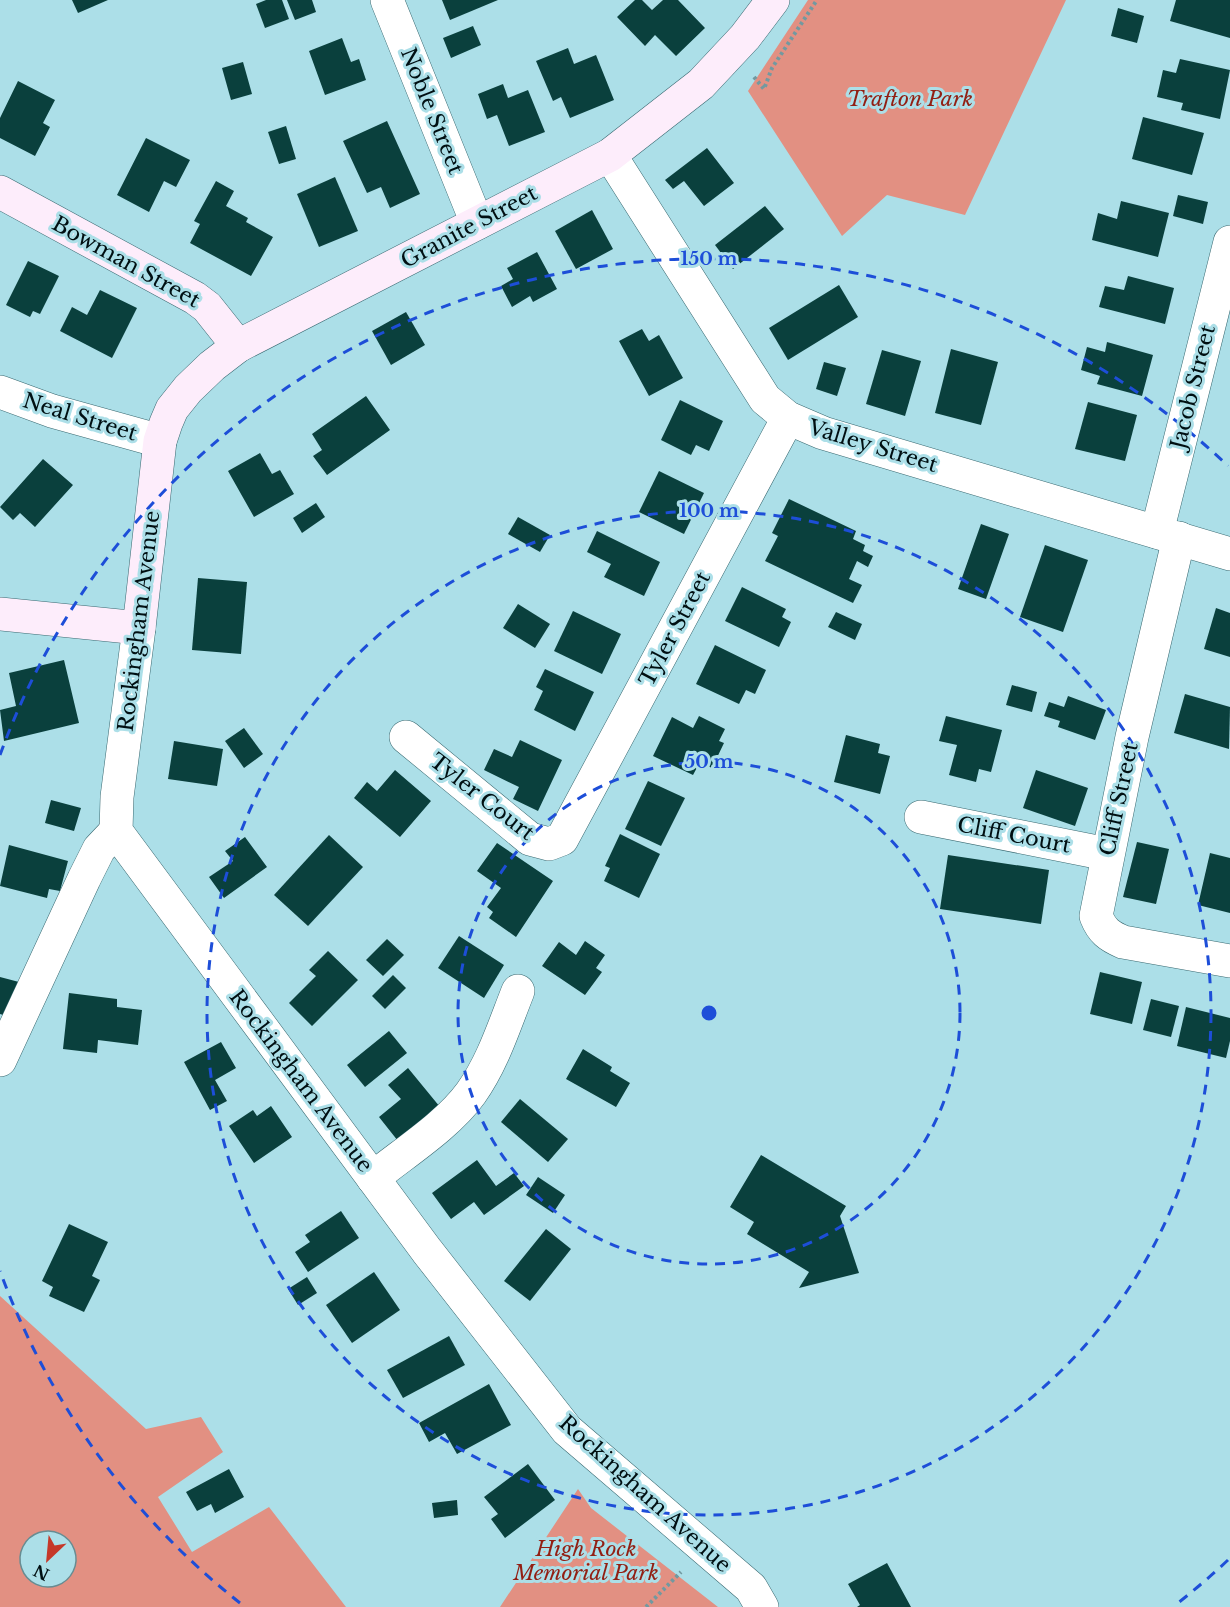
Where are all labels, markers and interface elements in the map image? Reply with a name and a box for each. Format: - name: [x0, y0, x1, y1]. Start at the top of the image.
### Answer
- street label: Noble Street: [395, 44, 469, 178]
- park label: Trafton Park: [847, 86, 973, 112]
- street label: Granite Street: [396, 180, 542, 274]
- street label: Bowman Street: [47, 211, 205, 313]
- text: 150 m: [681, 248, 738, 270]
- street label: Jacob Street: [1164, 322, 1221, 455]
- street label: Neal Street: [20, 387, 140, 447]
- street label: Valley Street: [804, 414, 941, 478]
- text: 100 m: [679, 500, 739, 522]
- street label: Rockingham Avenue: [113, 509, 165, 733]
- street label: Tyler Street: [634, 567, 716, 691]
- street label: Cliff Street: [1094, 740, 1144, 858]
- street label: Tyler Court: [425, 748, 540, 846]
- text: 50 m: [685, 751, 734, 773]
- street label: Cliff Court: [955, 811, 1073, 859]
- street label: Rockingham Avenue: [224, 984, 378, 1178]
- centre of rings: [699, 1003, 719, 1023]
- street label: Rockingham Avenue: [554, 1410, 736, 1578]
- north arrow: [18, 1529, 78, 1589]
- park label: High Rock Memorial Park: [512, 1536, 659, 1586]
- text: N: [30, 1560, 53, 1585]

